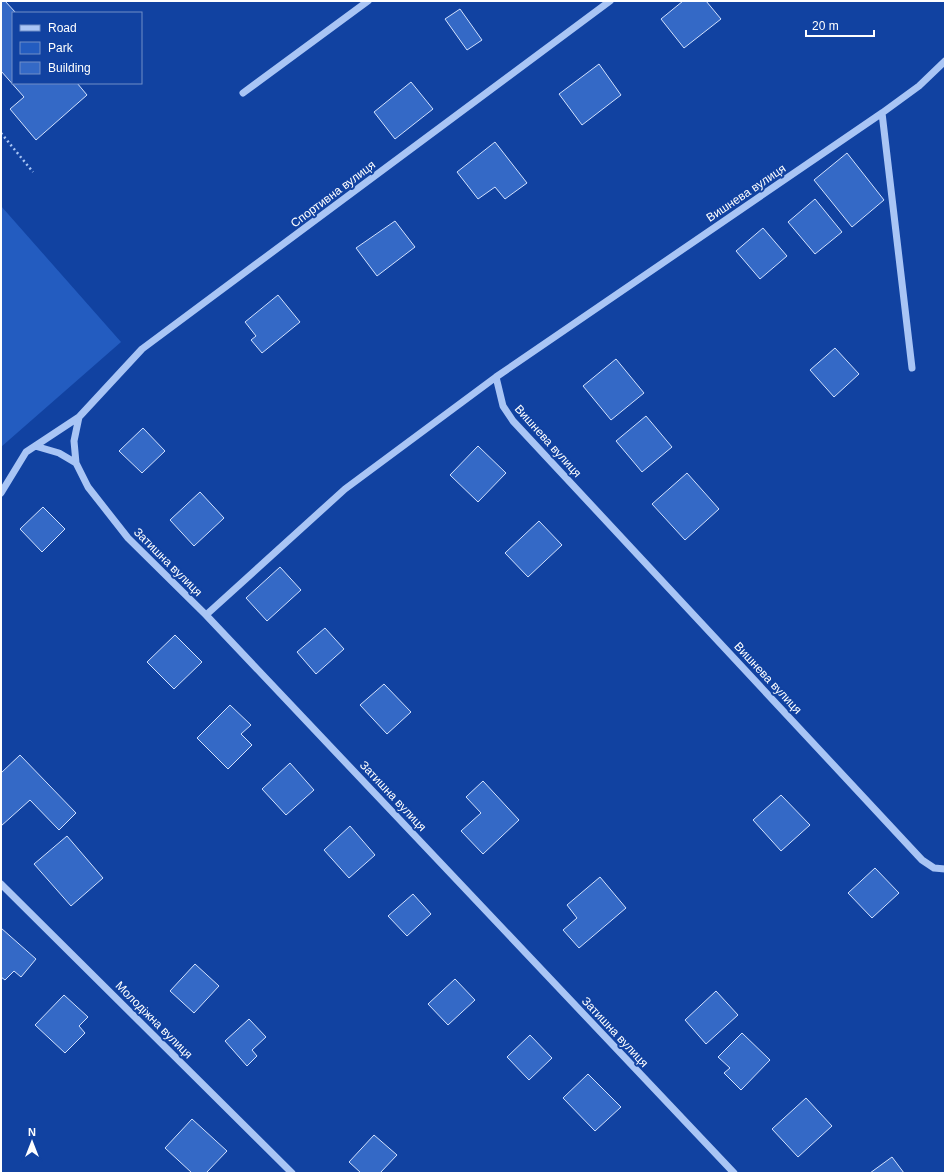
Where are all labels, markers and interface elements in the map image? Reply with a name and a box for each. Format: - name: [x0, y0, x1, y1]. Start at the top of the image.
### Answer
- legend: [12, 12, 142, 84]
- scale bar: [806, 12, 874, 38]
- text: 20 m: [812, 19, 839, 33]
- text: Road: [48, 21, 77, 35]
- text: Park: [48, 41, 74, 55]
- text: Building: [48, 61, 91, 75]
- street label: Спортивна вулиця: [288, 158, 378, 230]
- street label: Вишнева вулиця: [704, 161, 788, 225]
- street label: Вишнева вулиця: [512, 402, 584, 480]
- street label: Затишна вулиця: [131, 525, 205, 599]
- street label: Вишнева вулиця: [731, 639, 805, 717]
- street label: Затишна вулиця: [357, 758, 429, 834]
- street label: Молодіжна вулиця: [113, 979, 195, 1061]
- street label: Затишна вулиця: [579, 994, 651, 1070]
- north arrow: [12, 1122, 52, 1162]
- text: N: [28, 1126, 36, 1138]

